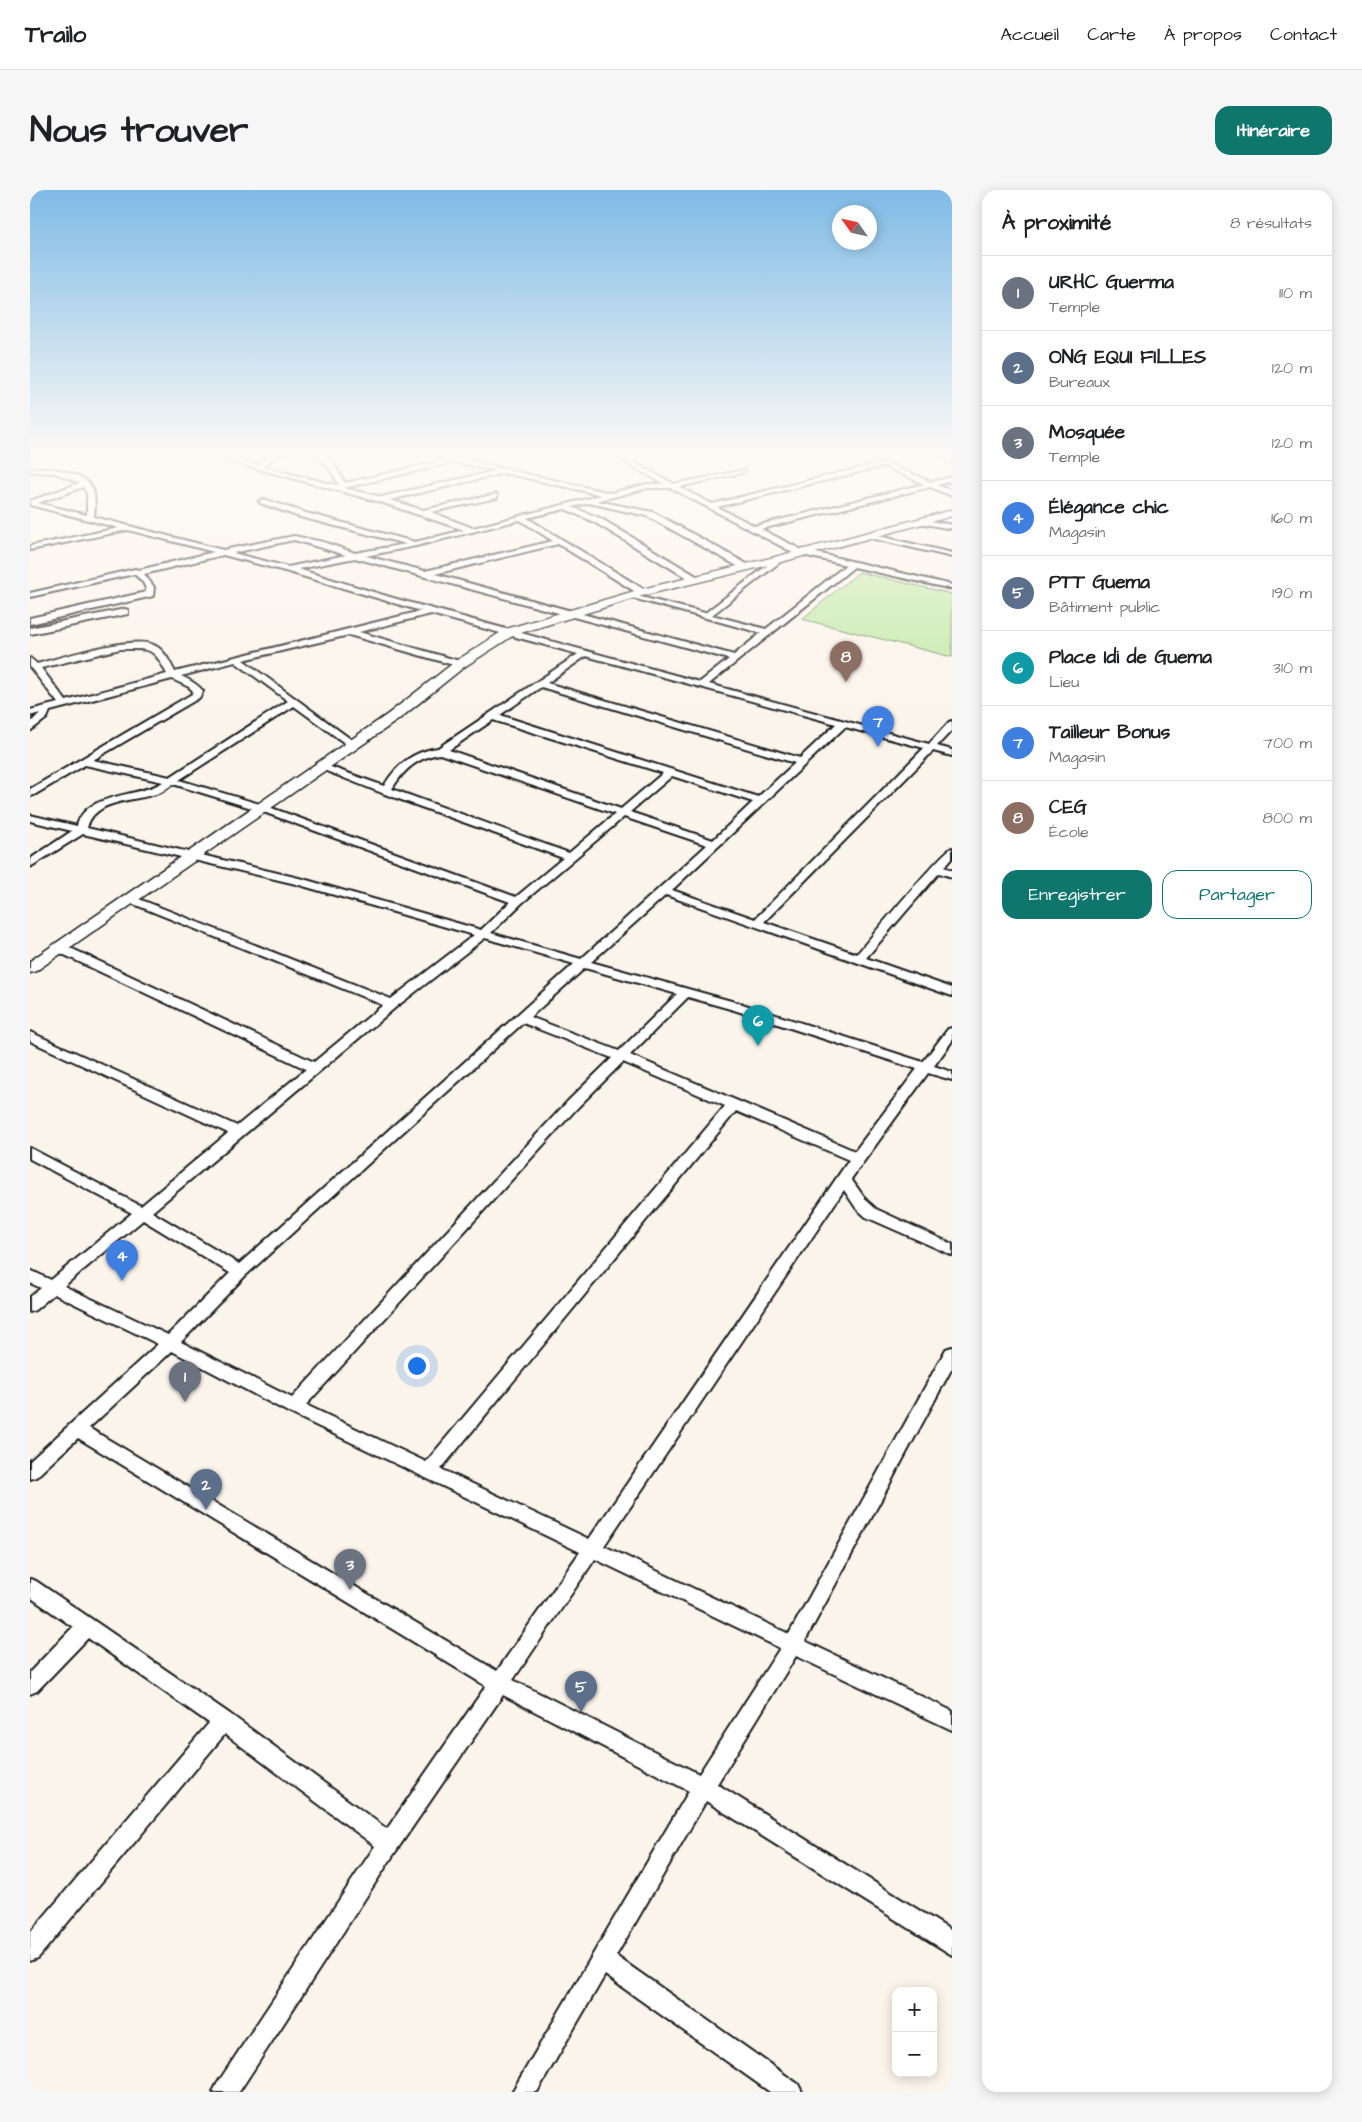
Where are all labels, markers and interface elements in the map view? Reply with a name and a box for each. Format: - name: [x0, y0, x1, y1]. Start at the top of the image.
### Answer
- text: Trailo: [25, 18, 86, 52]
- text: Accueil: [1000, 22, 1059, 47]
- text: Carte: [1087, 22, 1136, 47]
- text: À propos: [1164, 22, 1242, 47]
- text: Contact: [1270, 22, 1337, 47]
- text: Nous trouver: [30, 106, 248, 155]
- button: Itinéraire: [1215, 106, 1332, 155]
- north arrow: [832, 205, 877, 250]
- text: À proximité: [1002, 208, 1111, 237]
- text: 8 résultats: [1230, 212, 1312, 234]
- text: URHC Guerma: [1049, 269, 1174, 296]
- text: 1: [1017, 282, 1019, 304]
- text: 110 m: [1279, 282, 1312, 304]
- text: Temple: [1049, 296, 1100, 318]
- text: ONG EQUI FILLES: [1049, 344, 1206, 371]
- text: 2: [1013, 357, 1023, 379]
- text: 120 m: [1272, 357, 1312, 379]
- text: Bureaux: [1049, 371, 1110, 393]
- text: Mosquée: [1049, 419, 1125, 446]
- text: 3: [1014, 432, 1022, 454]
- text: 120 m: [1272, 432, 1312, 454]
- text: Temple: [1049, 446, 1100, 468]
- text: Élégance chic: [1049, 494, 1169, 521]
- text: 4: [1013, 507, 1023, 529]
- text: 160 m: [1271, 507, 1312, 529]
- text: Magasin: [1049, 521, 1105, 543]
- text: PTT Guema: [1049, 569, 1150, 596]
- text: 5: [1012, 582, 1024, 604]
- text: 190 m: [1272, 582, 1312, 604]
- text: Bâtiment public: [1049, 596, 1160, 618]
- pin: 8: [830, 641, 862, 682]
- text: Place Idi de Guema: [1049, 644, 1212, 671]
- text: 6: [1013, 657, 1023, 679]
- text: 310 m: [1273, 657, 1312, 679]
- text: Lieu: [1049, 671, 1079, 693]
- pin: 7: [862, 706, 894, 747]
- text: Tailleur Bonus: [1049, 719, 1170, 746]
- text: 7: [1013, 732, 1023, 754]
- text: 700 m: [1263, 732, 1312, 754]
- text: Magasin: [1049, 746, 1105, 768]
- text: CEG: [1049, 794, 1087, 821]
- text: 8: [1013, 807, 1023, 829]
- text: 800 m: [1263, 807, 1312, 829]
- text: École: [1049, 821, 1089, 843]
- button: Enregistrer: [1002, 870, 1152, 919]
- button: Partager: [1162, 870, 1312, 919]
- pin: 6: [742, 1005, 774, 1046]
- pin: 4: [106, 1240, 138, 1281]
- your location: [404, 1353, 430, 1379]
- pin: 1: [169, 1361, 201, 1402]
- pin: 2: [190, 1469, 222, 1510]
- pin: 3: [334, 1549, 366, 1590]
- pin: 5: [565, 1671, 597, 1712]
- map controls: [892, 1987, 937, 2077]
- button: +: [892, 1987, 937, 2032]
- button: −: [892, 2032, 937, 2077]

